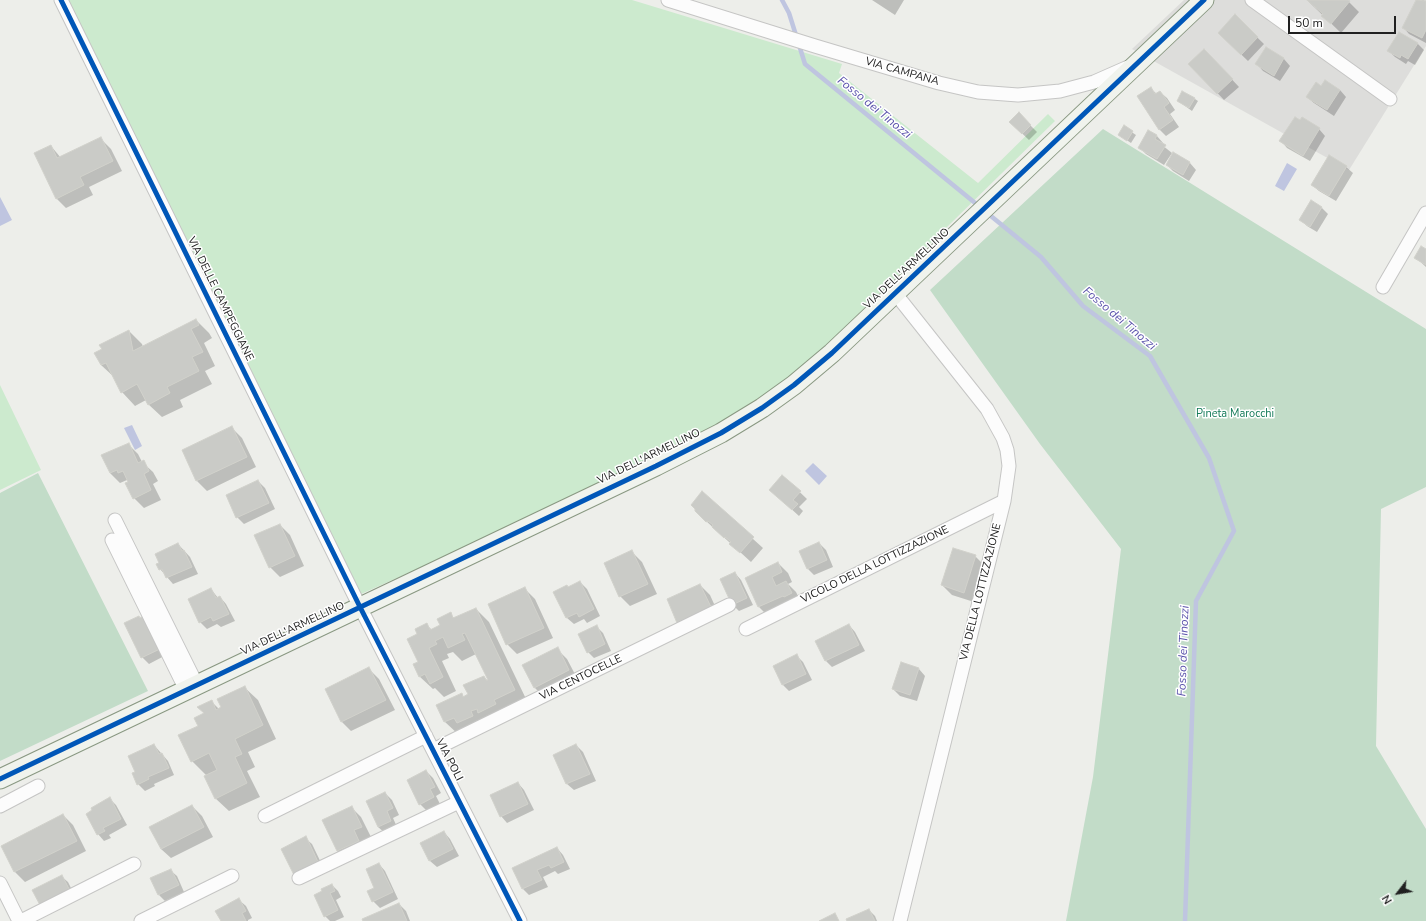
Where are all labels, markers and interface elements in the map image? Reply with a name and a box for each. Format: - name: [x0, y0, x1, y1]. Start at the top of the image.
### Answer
- scale bar: [1290, 8, 1398, 34]
- text: 50 m: [1295, 15, 1323, 31]
- street label: VIA CAMPANA: [864, 55, 940, 89]
- water label: Fosso dei Tinozzi: [834, 74, 914, 142]
- street label: VIA DELL'ARMELLINO: [861, 226, 953, 312]
- street label: VIA DELLE CAMPEGGIANE: [184, 235, 256, 363]
- water label: Fosso dei Tinozzi: [1080, 284, 1158, 354]
- park label: Pineta Marocchi: [1196, 407, 1274, 421]
- street label: VIA DELL'ARMELLINO: [595, 426, 703, 488]
- street label: VIA DELLA LOTTIZZAZIONE: [958, 522, 1004, 662]
- street label: VICOLO DELLA LOTTIZZAZIONE: [799, 523, 951, 607]
- street label: VIA DELL'ARMELLINO: [239, 599, 347, 659]
- water label: Fosso dei Tinozzi: [1175, 605, 1193, 697]
- street label: VIA CENTOCELLE: [538, 652, 624, 704]
- street label: VIA POLI: [433, 737, 465, 783]
- north arrow: [1378, 873, 1418, 913]
- text: N: [1379, 892, 1396, 907]

